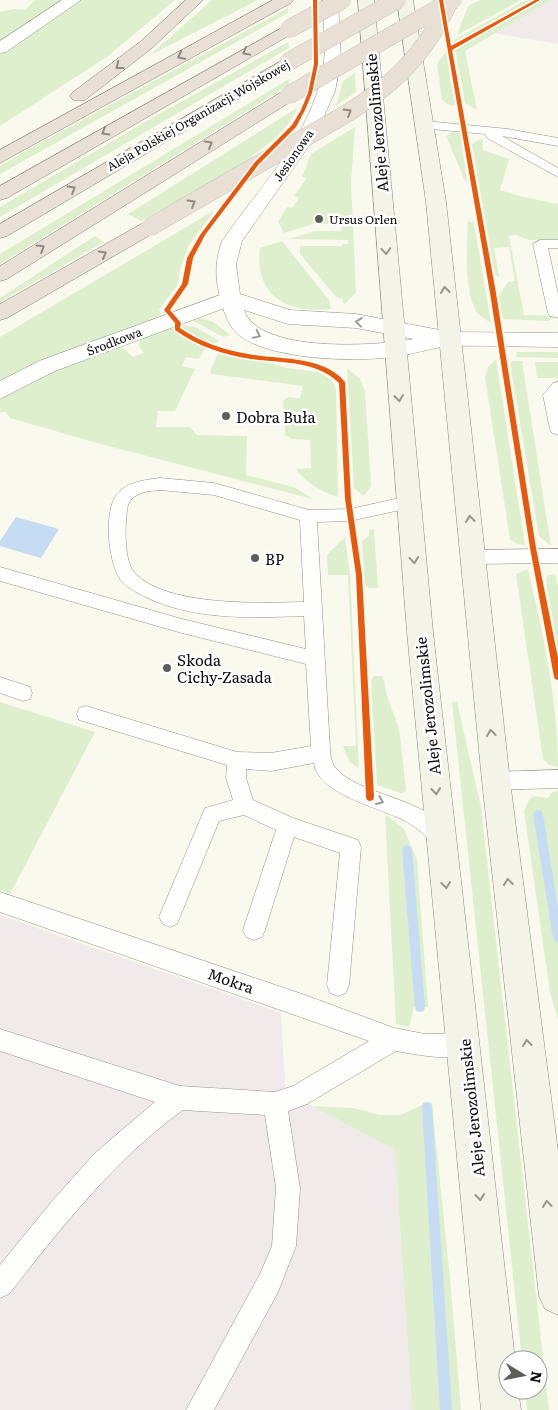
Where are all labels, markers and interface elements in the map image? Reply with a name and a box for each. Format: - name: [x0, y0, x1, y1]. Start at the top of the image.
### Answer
- one-way arrow: [242, 46, 251, 56]
- one-way arrow: [177, 50, 186, 60]
- street label: Aleje Jerozolimskie: [358, 52, 394, 193]
- street label: Aleja Polskiej Organizacji Wojskowej: [103, 55, 293, 175]
- one-way arrow: [115, 60, 125, 69]
- one-way arrow: [342, 109, 351, 119]
- street label: Jesionowa: [268, 125, 318, 185]
- one-way arrow: [101, 126, 110, 136]
- one-way arrow: [203, 140, 212, 150]
- one-way arrow: [66, 185, 75, 195]
- one-way arrow: [187, 199, 196, 209]
- place label: Ursus Orlen: [329, 210, 398, 228]
- marker: Ursus Orlen: [313, 213, 325, 225]
- one-way arrow: [35, 245, 44, 254]
- one-way arrow: [380, 247, 391, 255]
- one-way arrow: [97, 251, 106, 261]
- one-way arrow: [440, 286, 451, 294]
- one-way arrow: [354, 317, 362, 328]
- street label: Środkowa: [84, 322, 145, 360]
- one-way arrow: [252, 329, 261, 339]
- one-way arrow: [393, 394, 404, 402]
- place label: Dobra Buła: [236, 405, 316, 428]
- marker: Dobra Buła: [220, 410, 232, 422]
- one-way arrow: [465, 514, 476, 522]
- place label: BP: [265, 547, 284, 570]
- marker: BP: [249, 552, 261, 564]
- one-way arrow: [408, 556, 419, 564]
- street label: Aleje Jerozolimskie: [408, 635, 446, 776]
- place label: Skoda Cichy-Zasada: [177, 648, 273, 688]
- marker: Skoda Cichy-Zasada: [161, 662, 173, 674]
- one-way arrow: [486, 728, 497, 736]
- one-way arrow: [430, 788, 441, 796]
- one-way arrow: [375, 795, 384, 806]
- one-way arrow: [503, 877, 514, 885]
- one-way arrow: [440, 881, 451, 889]
- street label: Mokra: [205, 961, 258, 999]
- street label: Aleje Jerozolimskie: [452, 1037, 490, 1178]
- one-way arrow: [522, 1039, 533, 1047]
- one-way arrow: [474, 1193, 485, 1201]
- one-way arrow: [542, 1200, 553, 1208]
- north arrow: [498, 1350, 548, 1400]
- text: N: [526, 1370, 548, 1385]

